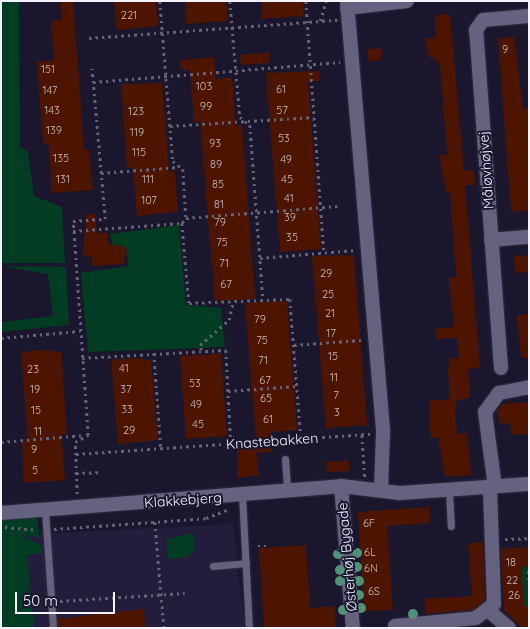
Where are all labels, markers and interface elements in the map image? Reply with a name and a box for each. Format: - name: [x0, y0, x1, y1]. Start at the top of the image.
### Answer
- house number: 221: [121, 8, 137, 22]
- house number: 9: [502, 42, 508, 56]
- house number: 151: [41, 62, 55, 76]
- house number: 103: [196, 79, 212, 93]
- house number: 61: [276, 82, 286, 96]
- house number: 147: [42, 83, 58, 97]
- house number: 99: [200, 99, 212, 113]
- house number: 143: [44, 103, 60, 117]
- house number: 57: [276, 103, 288, 117]
- house number: 123: [128, 104, 144, 118]
- house number: 139: [46, 123, 62, 137]
- house number: 119: [130, 125, 144, 139]
- street label: Måløvhøjvej: [475, 130, 497, 210]
- house number: 53: [278, 131, 290, 145]
- house number: 93: [209, 136, 221, 150]
- house number: 115: [132, 145, 146, 159]
- house number: 135: [53, 151, 69, 165]
- house number: 49: [280, 152, 292, 166]
- house number: 89: [210, 157, 222, 171]
- house number: 131: [56, 172, 70, 186]
- house number: 111: [142, 172, 154, 186]
- house number: 45: [281, 172, 293, 186]
- house number: 85: [212, 177, 224, 191]
- house number: 41: [284, 191, 294, 205]
- house number: 107: [141, 193, 157, 207]
- house number: 81: [214, 197, 224, 211]
- house number: 39: [284, 210, 296, 224]
- house number: 79: [214, 215, 226, 229]
- house number: 35: [286, 230, 298, 244]
- house number: 75: [216, 235, 228, 249]
- house number: 71: [219, 256, 229, 270]
- house number: 29: [320, 266, 332, 280]
- house number: 67: [220, 277, 232, 291]
- house number: 25: [322, 287, 334, 301]
- house number: 21: [325, 306, 335, 320]
- house number: 79: [254, 312, 266, 326]
- house number: 17: [326, 326, 336, 340]
- house number: 75: [256, 333, 268, 347]
- house number: 15: [328, 349, 338, 363]
- house number: 71: [258, 353, 268, 367]
- house number: 41: [119, 361, 129, 375]
- house number: 23: [27, 362, 39, 376]
- house number: 11: [330, 370, 338, 384]
- house number: 67: [259, 373, 271, 387]
- house number: 53: [189, 376, 201, 390]
- house number: 19: [30, 382, 40, 396]
- house number: 37: [120, 382, 132, 396]
- house number: 7: [333, 388, 339, 402]
- house number: 65: [260, 391, 272, 405]
- house number: 49: [190, 397, 202, 411]
- house number: 33: [121, 402, 133, 416]
- house number: 15: [31, 403, 41, 417]
- house number: 3: [334, 405, 340, 419]
- house number: 61: [263, 412, 273, 426]
- house number: 45: [192, 417, 204, 431]
- house number: 29: [123, 423, 135, 437]
- house number: 11: [34, 424, 42, 438]
- street label: Knastebakken: [225, 429, 319, 453]
- house number: 9: [31, 442, 37, 456]
- house number: 5: [32, 463, 38, 477]
- street label: Klakkebjerg: [144, 489, 222, 511]
- street label: Østerhøj Bygade: [334, 502, 360, 612]
- house number: 6F: [363, 516, 375, 530]
- house number: 6L: [364, 545, 376, 559]
- house number: 18: [506, 555, 516, 569]
- house number: 6N: [364, 561, 378, 575]
- house number: 22: [506, 573, 518, 587]
- scale bar: [18, 582, 118, 614]
- house number: 6S: [368, 584, 380, 598]
- house number: 26: [508, 588, 520, 602]
- text: 50 m: [23, 591, 58, 610]

